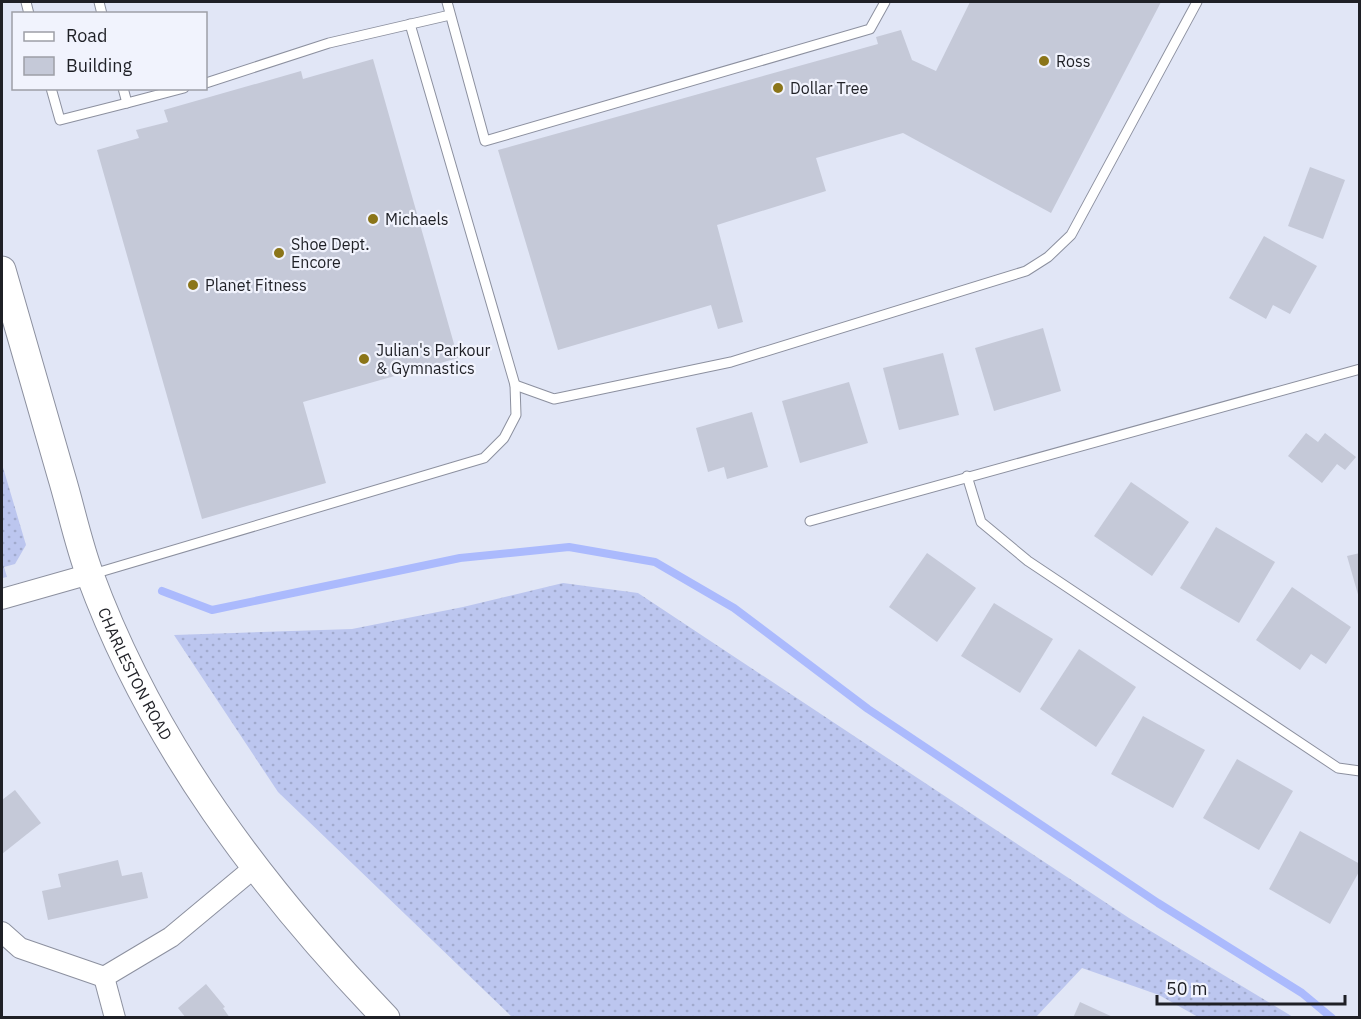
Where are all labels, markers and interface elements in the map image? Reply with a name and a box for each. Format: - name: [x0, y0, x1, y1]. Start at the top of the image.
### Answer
- legend: [12, 12, 207, 90]
- text: Road: [66, 24, 107, 47]
- place label: Ross: [1056, 51, 1090, 71]
- text: Building: [66, 54, 133, 77]
- marker: Ross: [1037, 54, 1051, 68]
- place label: Dollar Tree: [790, 78, 869, 98]
- marker: Dollar Tree: [771, 81, 785, 95]
- place label: Michaels: [385, 209, 449, 229]
- marker: Michaels: [366, 212, 380, 226]
- place label: Shoe Dept. Encore: [291, 234, 370, 272]
- marker: Shoe Dept. Encore: [272, 246, 286, 260]
- place label: Planet Fitness: [205, 275, 307, 295]
- marker: Planet Fitness: [186, 278, 200, 292]
- place label: Julian's Parkour & Gymnastics: [376, 340, 491, 378]
- marker: Julian's Parkour & Gymnastics: [357, 352, 371, 366]
- street label: CHARLESTON ROAD: [94, 604, 177, 744]
- scale bar: [1157, 968, 1344, 1006]
- text: 50 m: [1166, 977, 1208, 1000]

